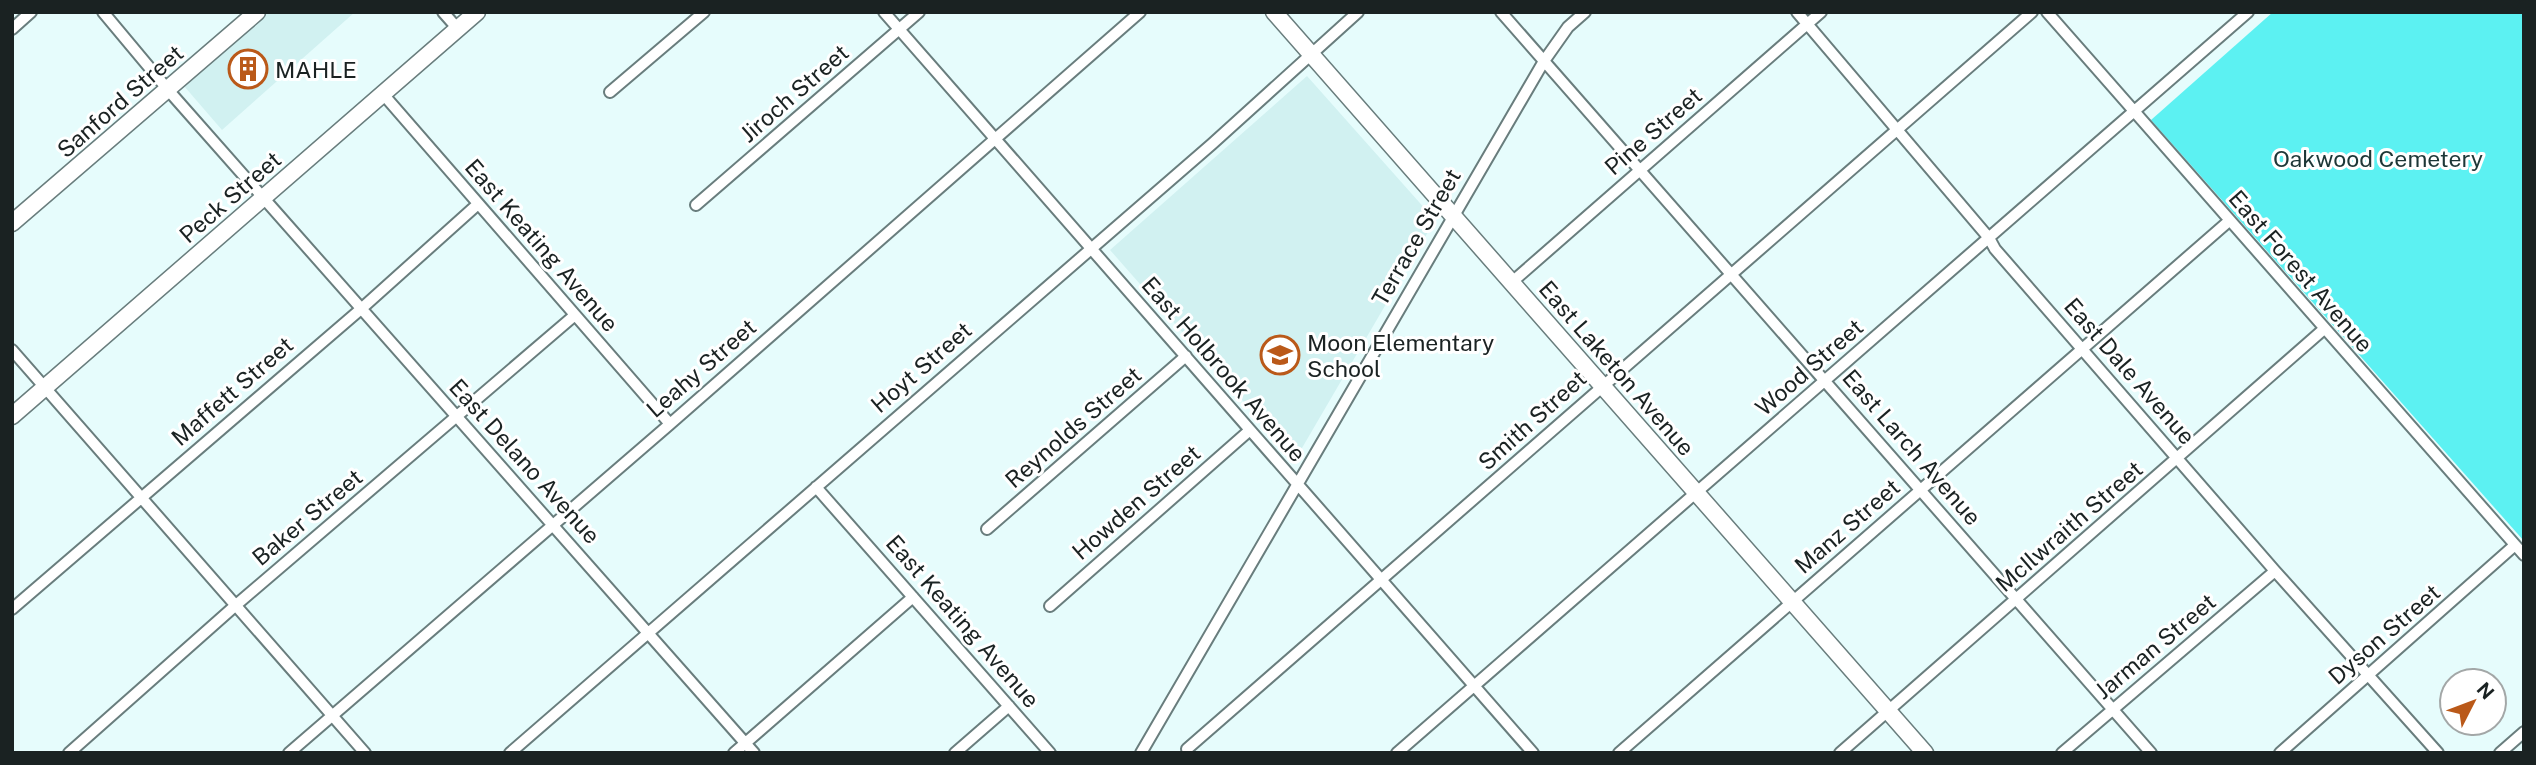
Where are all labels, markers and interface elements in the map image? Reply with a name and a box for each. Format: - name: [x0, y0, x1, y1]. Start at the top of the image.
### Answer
- street label: Sanford Street: [51, 39, 189, 163]
- street label: Jiroch Street: [734, 39, 854, 147]
- building icon: MAHLE: [227, 48, 269, 90]
- place label: MAHLE: [275, 56, 357, 83]
- street label: Pine Street: [1599, 82, 1707, 180]
- park label: Oakwood Cemetery: [2273, 145, 2483, 172]
- street label: Peck Street: [174, 146, 286, 248]
- street label: East Keating Avenue: [460, 153, 624, 337]
- street label: Terrace Street: [1366, 164, 1466, 310]
- street label: East Forest Avenue: [2223, 185, 2379, 357]
- street label: East Holbrook Avenue: [1136, 271, 1312, 467]
- street label: East Laketon Avenue: [1534, 275, 1700, 461]
- street label: East Dale Avenue: [2059, 292, 2201, 450]
- street label: Leahy Street: [641, 313, 761, 423]
- street label: Wood Street: [1750, 313, 1868, 421]
- street label: Hoyt Street: [865, 316, 977, 418]
- place label: Moon Elementary School: [1307, 329, 1494, 382]
- street label: Maffett Street: [166, 331, 298, 451]
- school or university icon: Moon Elementary School: [1259, 334, 1301, 376]
- street label: Reynolds Street: [1000, 361, 1146, 493]
- street label: Smith Street: [1472, 364, 1592, 476]
- street label: East Larch Avenue: [1837, 364, 1987, 530]
- street label: East Delano Avenue: [444, 373, 606, 549]
- street label: Howden Street: [1066, 439, 1206, 565]
- street label: McIlwraith Street: [1990, 455, 2148, 597]
- street label: Baker Street: [246, 463, 368, 571]
- street label: Manz Street: [1789, 473, 1905, 579]
- street label: East Keating Avenue: [881, 529, 1045, 713]
- street label: Dyson Street: [2323, 578, 2445, 690]
- street label: Jarman Street: [2089, 588, 2221, 704]
- north arrow: [2438, 667, 2508, 737]
- text: N: [2472, 678, 2499, 704]

